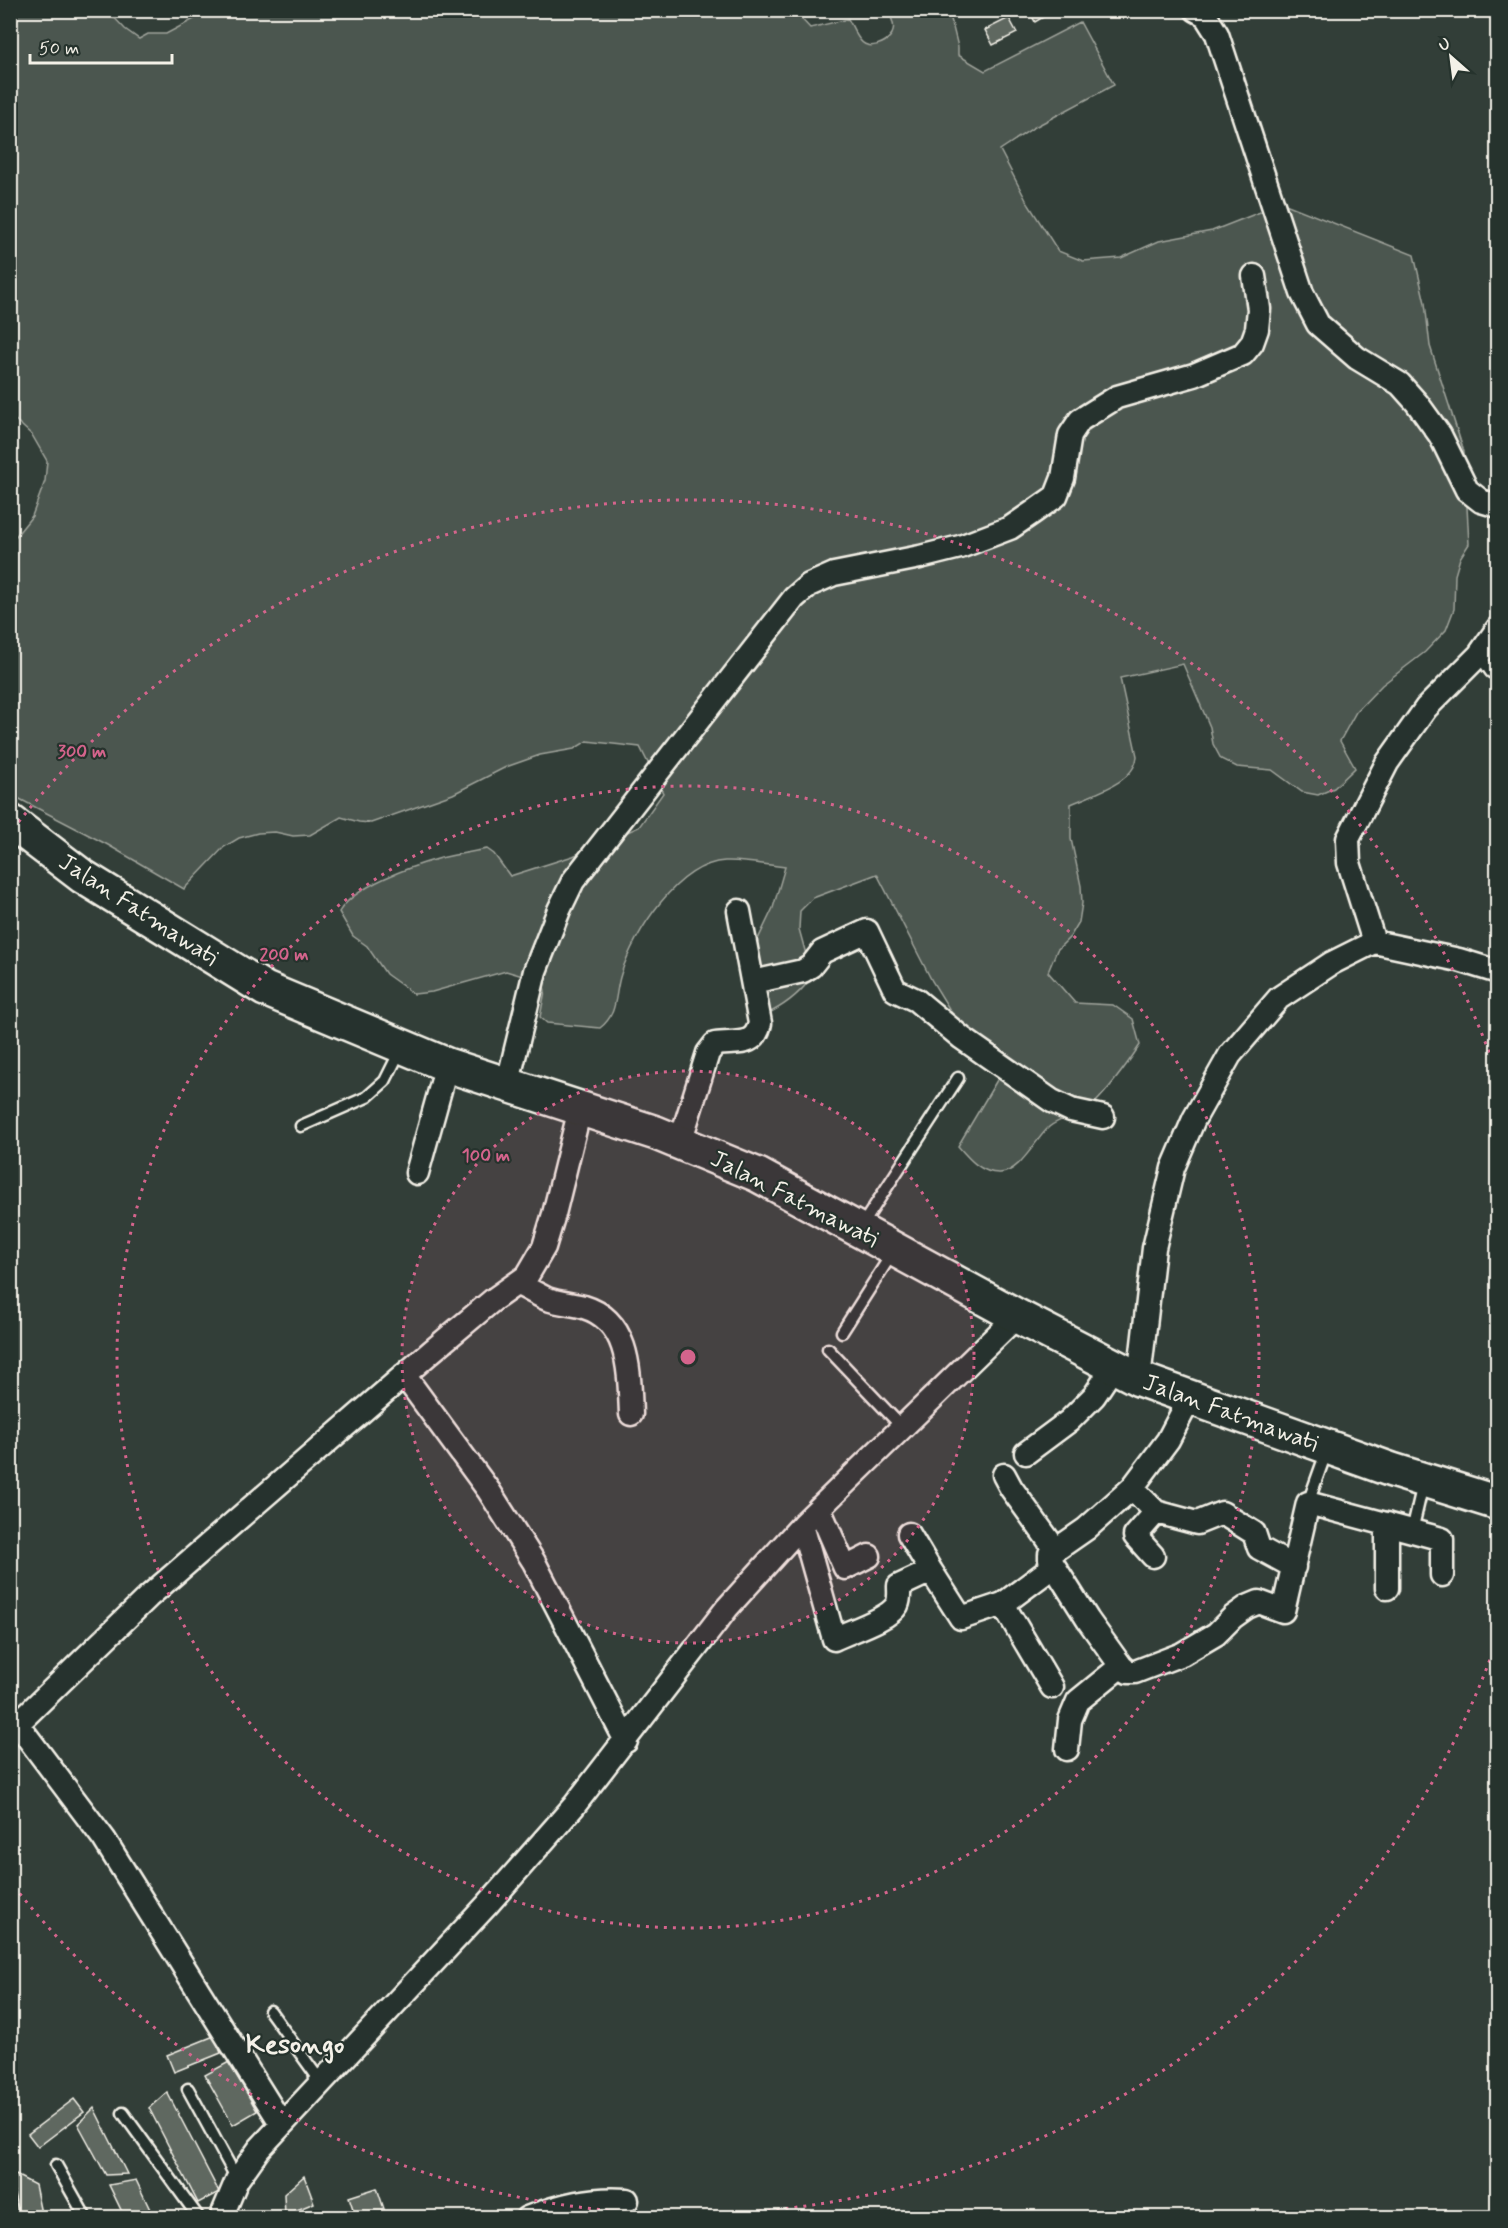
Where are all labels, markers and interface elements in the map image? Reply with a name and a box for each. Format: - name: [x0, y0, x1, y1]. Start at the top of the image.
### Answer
- scale bar: [30, 27, 172, 65]
- north arrow: [1421, 27, 1481, 87]
- text: U: [1435, 33, 1454, 57]
- text: 50 m: [39, 37, 79, 61]
- text: 300 m: [58, 740, 106, 764]
- street label: Jalan Fatmawati: [52, 847, 224, 974]
- text: 200 m: [259, 943, 309, 967]
- text: 100 m: [462, 1144, 510, 1168]
- street label: Jalan Fatmawati: [705, 1144, 884, 1255]
- centre of rings: [678, 1347, 698, 1367]
- street label: Jalan Fatmawati: [1138, 1367, 1323, 1460]
- district label: Kesongo: [246, 2028, 344, 2064]

